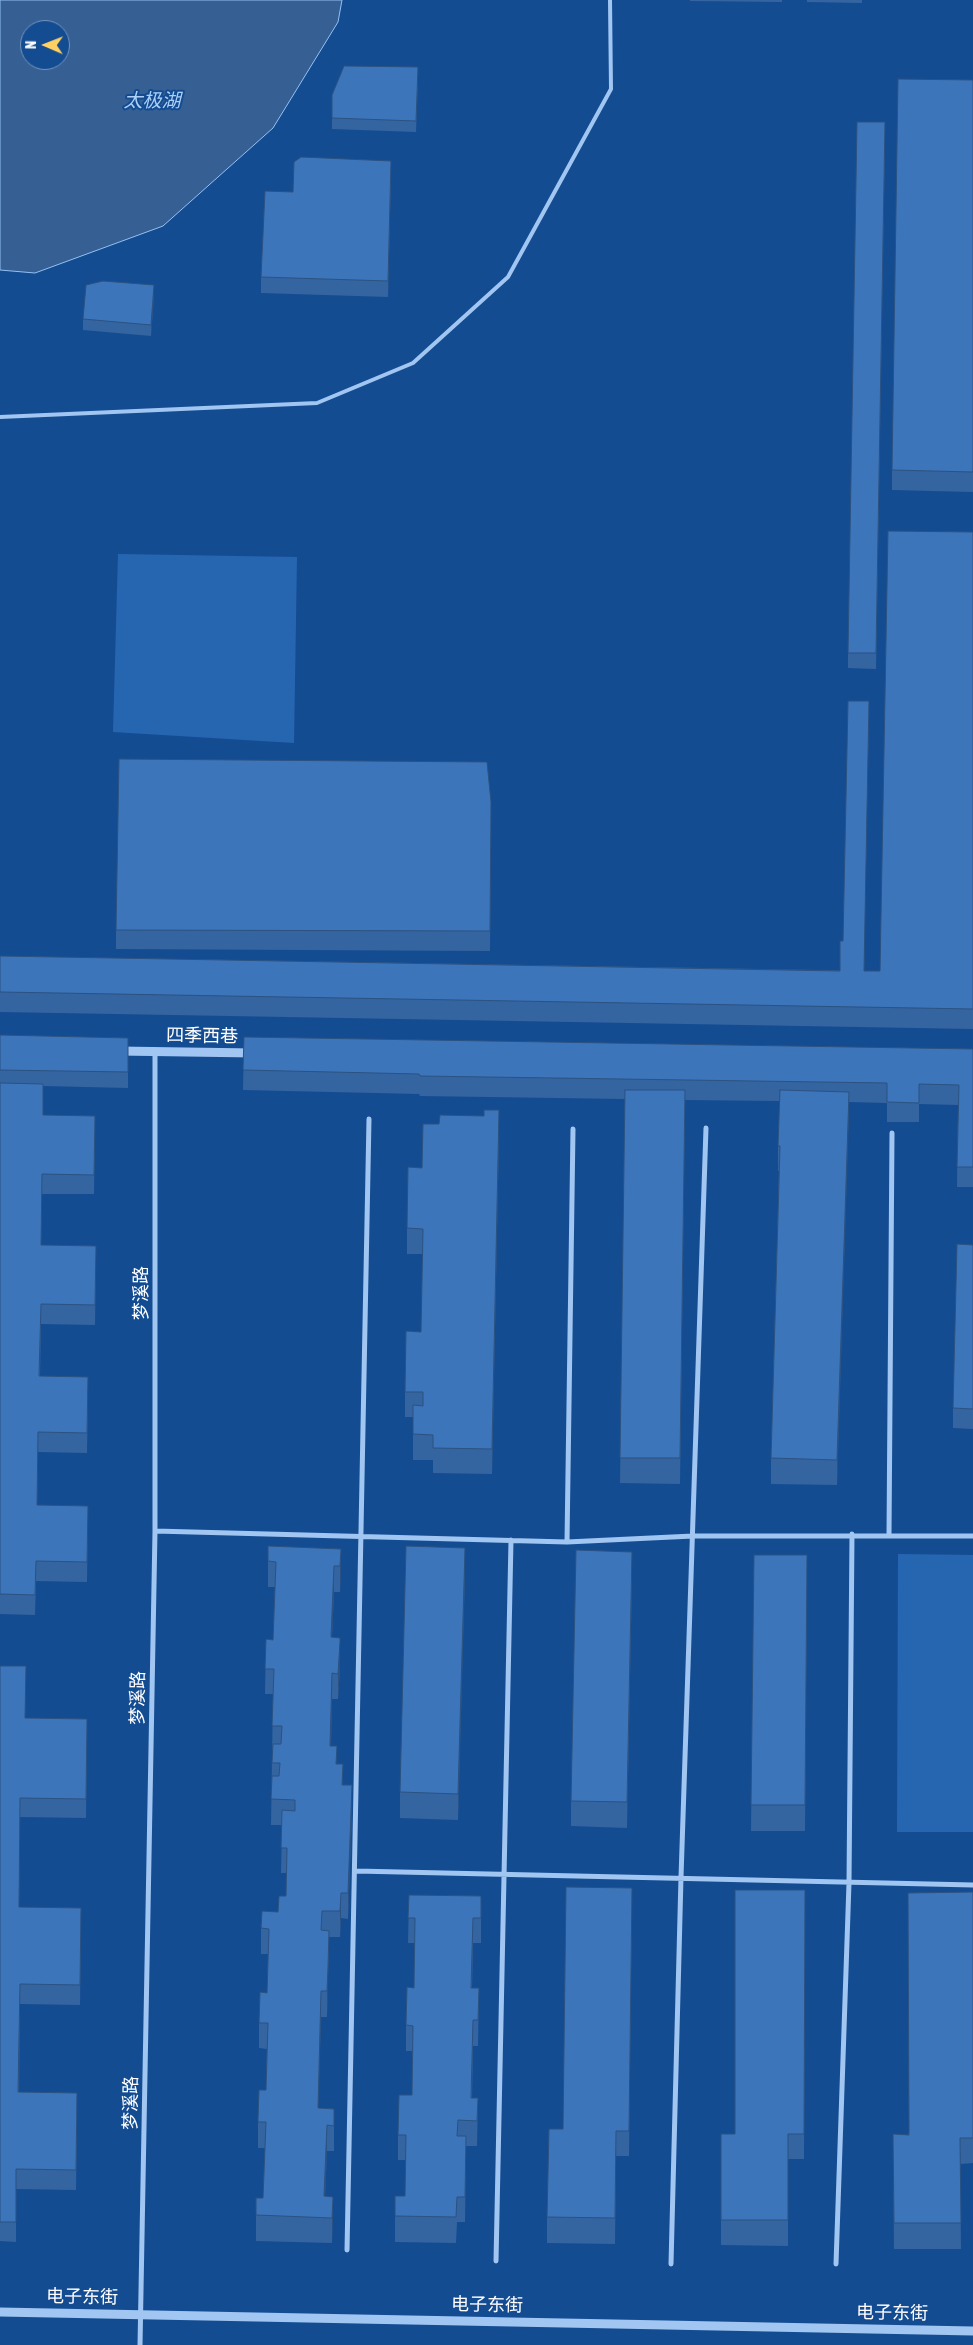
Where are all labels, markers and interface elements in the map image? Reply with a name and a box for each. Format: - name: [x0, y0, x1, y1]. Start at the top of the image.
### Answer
- north arrow: [20, 20, 70, 70]
- text: N: [23, 40, 39, 49]
- water label: 太极湖: [124, 90, 180, 112]
- street label: 四季西巷: [166, 1025, 238, 1047]
- street label: 梦溪路: [130, 1266, 152, 1320]
- street label: 梦溪路: [127, 1671, 149, 1725]
- street label: 梦溪路: [120, 2076, 142, 2130]
- street label: 电子东街: [46, 2286, 118, 2308]
- street label: 电子东街: [451, 2294, 523, 2316]
- street label: 电子东街: [856, 2302, 928, 2324]

